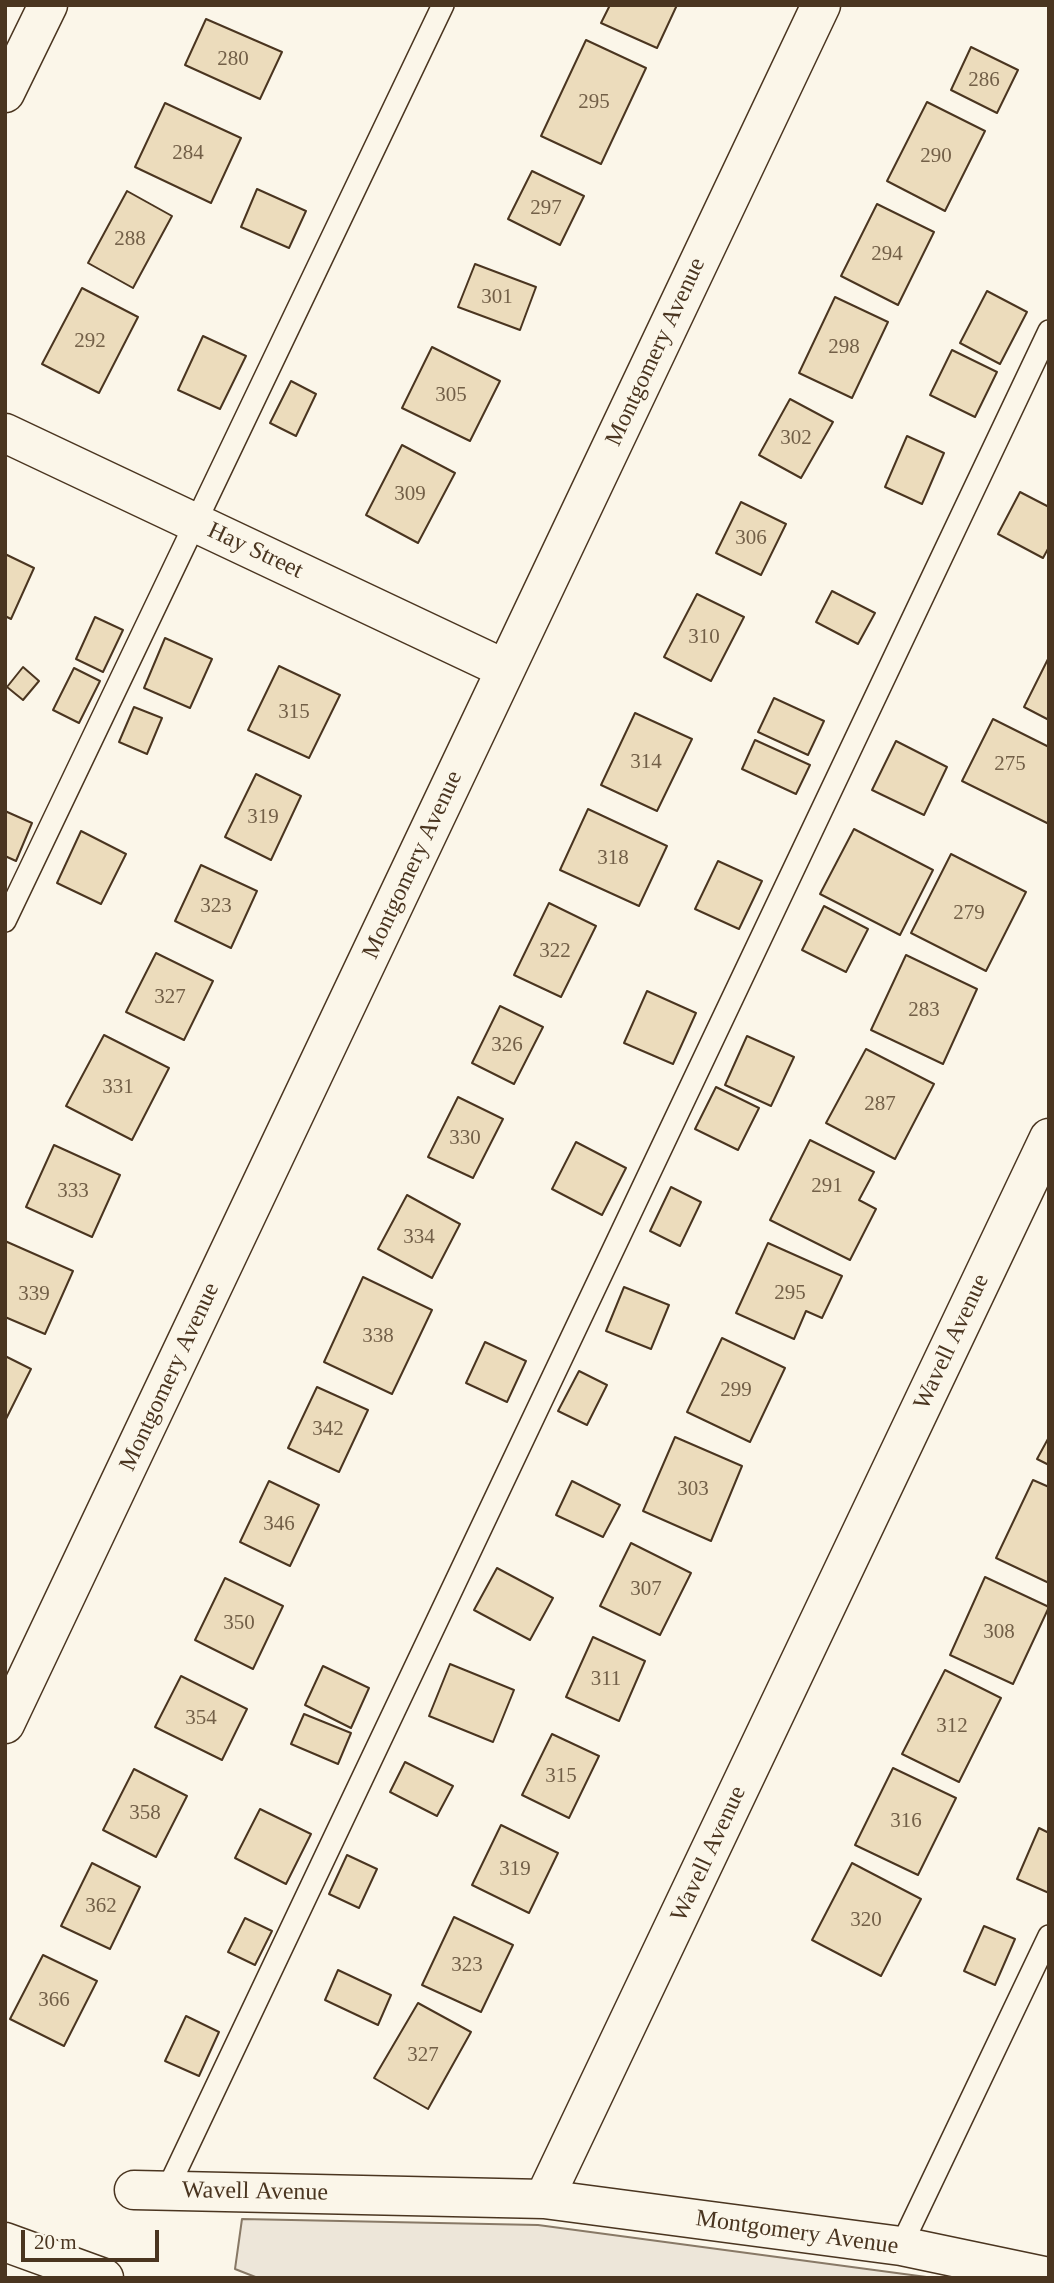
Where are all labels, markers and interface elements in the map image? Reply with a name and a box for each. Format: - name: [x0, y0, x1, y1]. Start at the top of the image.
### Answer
- house number: 280: [217, 46, 249, 72]
- house number: 286: [968, 67, 1000, 93]
- house number: 295: [578, 89, 610, 115]
- house number: 284: [172, 140, 204, 166]
- house number: 290: [920, 143, 952, 169]
- house number: 297: [530, 195, 562, 221]
- house number: 288: [114, 226, 146, 252]
- house number: 294: [871, 241, 903, 267]
- street label: Montgomery Avenue: [600, 253, 712, 451]
- house number: 301: [481, 284, 513, 310]
- house number: 292: [74, 328, 106, 354]
- house number: 298: [828, 334, 860, 360]
- house number: 305: [435, 382, 467, 408]
- house number: 302: [780, 425, 812, 451]
- house number: 309: [394, 481, 426, 507]
- street label: Hay Street: [203, 516, 307, 586]
- house number: 306: [735, 525, 767, 551]
- house number: 310: [688, 624, 720, 650]
- house number: 315: [278, 699, 310, 725]
- house number: 314: [630, 749, 662, 775]
- house number: 275: [994, 751, 1026, 777]
- street label: Montgomery Avenue: [357, 766, 469, 964]
- house number: 319: [247, 804, 279, 830]
- house number: 318: [597, 845, 629, 871]
- house number: 323: [200, 893, 232, 919]
- house number: 279: [953, 900, 985, 926]
- house number: 322: [539, 938, 571, 964]
- house number: 327: [154, 984, 186, 1010]
- house number: 283: [908, 997, 940, 1023]
- house number: 326: [491, 1032, 523, 1058]
- house number: 331: [102, 1074, 134, 1100]
- house number: 287: [864, 1091, 896, 1117]
- house number: 330: [449, 1125, 481, 1151]
- house number: 291: [811, 1173, 843, 1199]
- house number: 333: [57, 1178, 89, 1204]
- house number: 334: [403, 1224, 435, 1250]
- street label: Wavell Avenue: [908, 1270, 996, 1414]
- street label: Montgomery Avenue: [114, 1278, 226, 1476]
- house number: 295: [774, 1280, 806, 1306]
- house number: 339: [18, 1281, 50, 1307]
- house number: 338: [362, 1323, 394, 1349]
- house number: 299: [720, 1377, 752, 1403]
- house number: 342: [312, 1416, 344, 1442]
- house number: 303: [677, 1476, 709, 1502]
- house number: 346: [263, 1511, 295, 1537]
- house number: 307: [630, 1576, 662, 1602]
- house number: 350: [223, 1610, 255, 1636]
- house number: 308: [983, 1619, 1015, 1645]
- house number: 311: [591, 1666, 621, 1692]
- house number: 354: [185, 1705, 217, 1731]
- house number: 312: [936, 1713, 968, 1739]
- house number: 315: [545, 1763, 577, 1789]
- street label: Wavell Avenue: [665, 1782, 753, 1926]
- house number: 358: [129, 1800, 161, 1826]
- house number: 316: [890, 1808, 922, 1834]
- house number: 319: [499, 1856, 531, 1882]
- house number: 362: [85, 1893, 117, 1919]
- house number: 320: [850, 1907, 882, 1933]
- house number: 323: [451, 1952, 483, 1978]
- house number: 366: [38, 1987, 70, 2013]
- house number: 327: [407, 2042, 439, 2068]
- street label: Wavell Avenue: [182, 2176, 328, 2208]
- street label: Montgomery Avenue: [694, 2205, 900, 2261]
- scale bar: [24, 2216, 163, 2260]
- text: 20 m: [34, 2230, 77, 2254]

